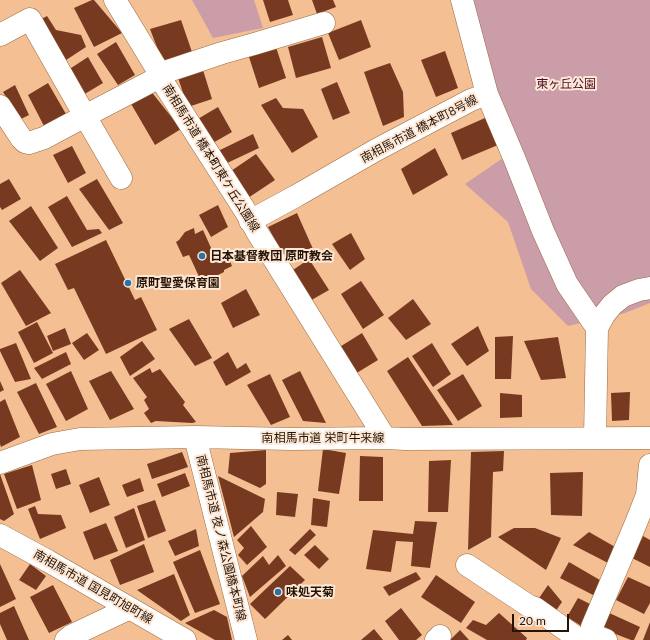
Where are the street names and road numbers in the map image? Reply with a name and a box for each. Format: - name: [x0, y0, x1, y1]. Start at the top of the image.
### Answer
- street label: 南相馬市道 橋本町東ケ丘公園線: [160, 82, 262, 234]
- street label: 南相馬市道 橋本町8号線: [358, 92, 480, 166]
- street label: 南相馬市道 栄町牛来線: [261, 431, 385, 445]
- street label: 南相馬市道 夜ノ森公園橋本町線: [193, 453, 249, 623]
- street label: 南相馬市道 国見町旭町線: [31, 547, 155, 627]

